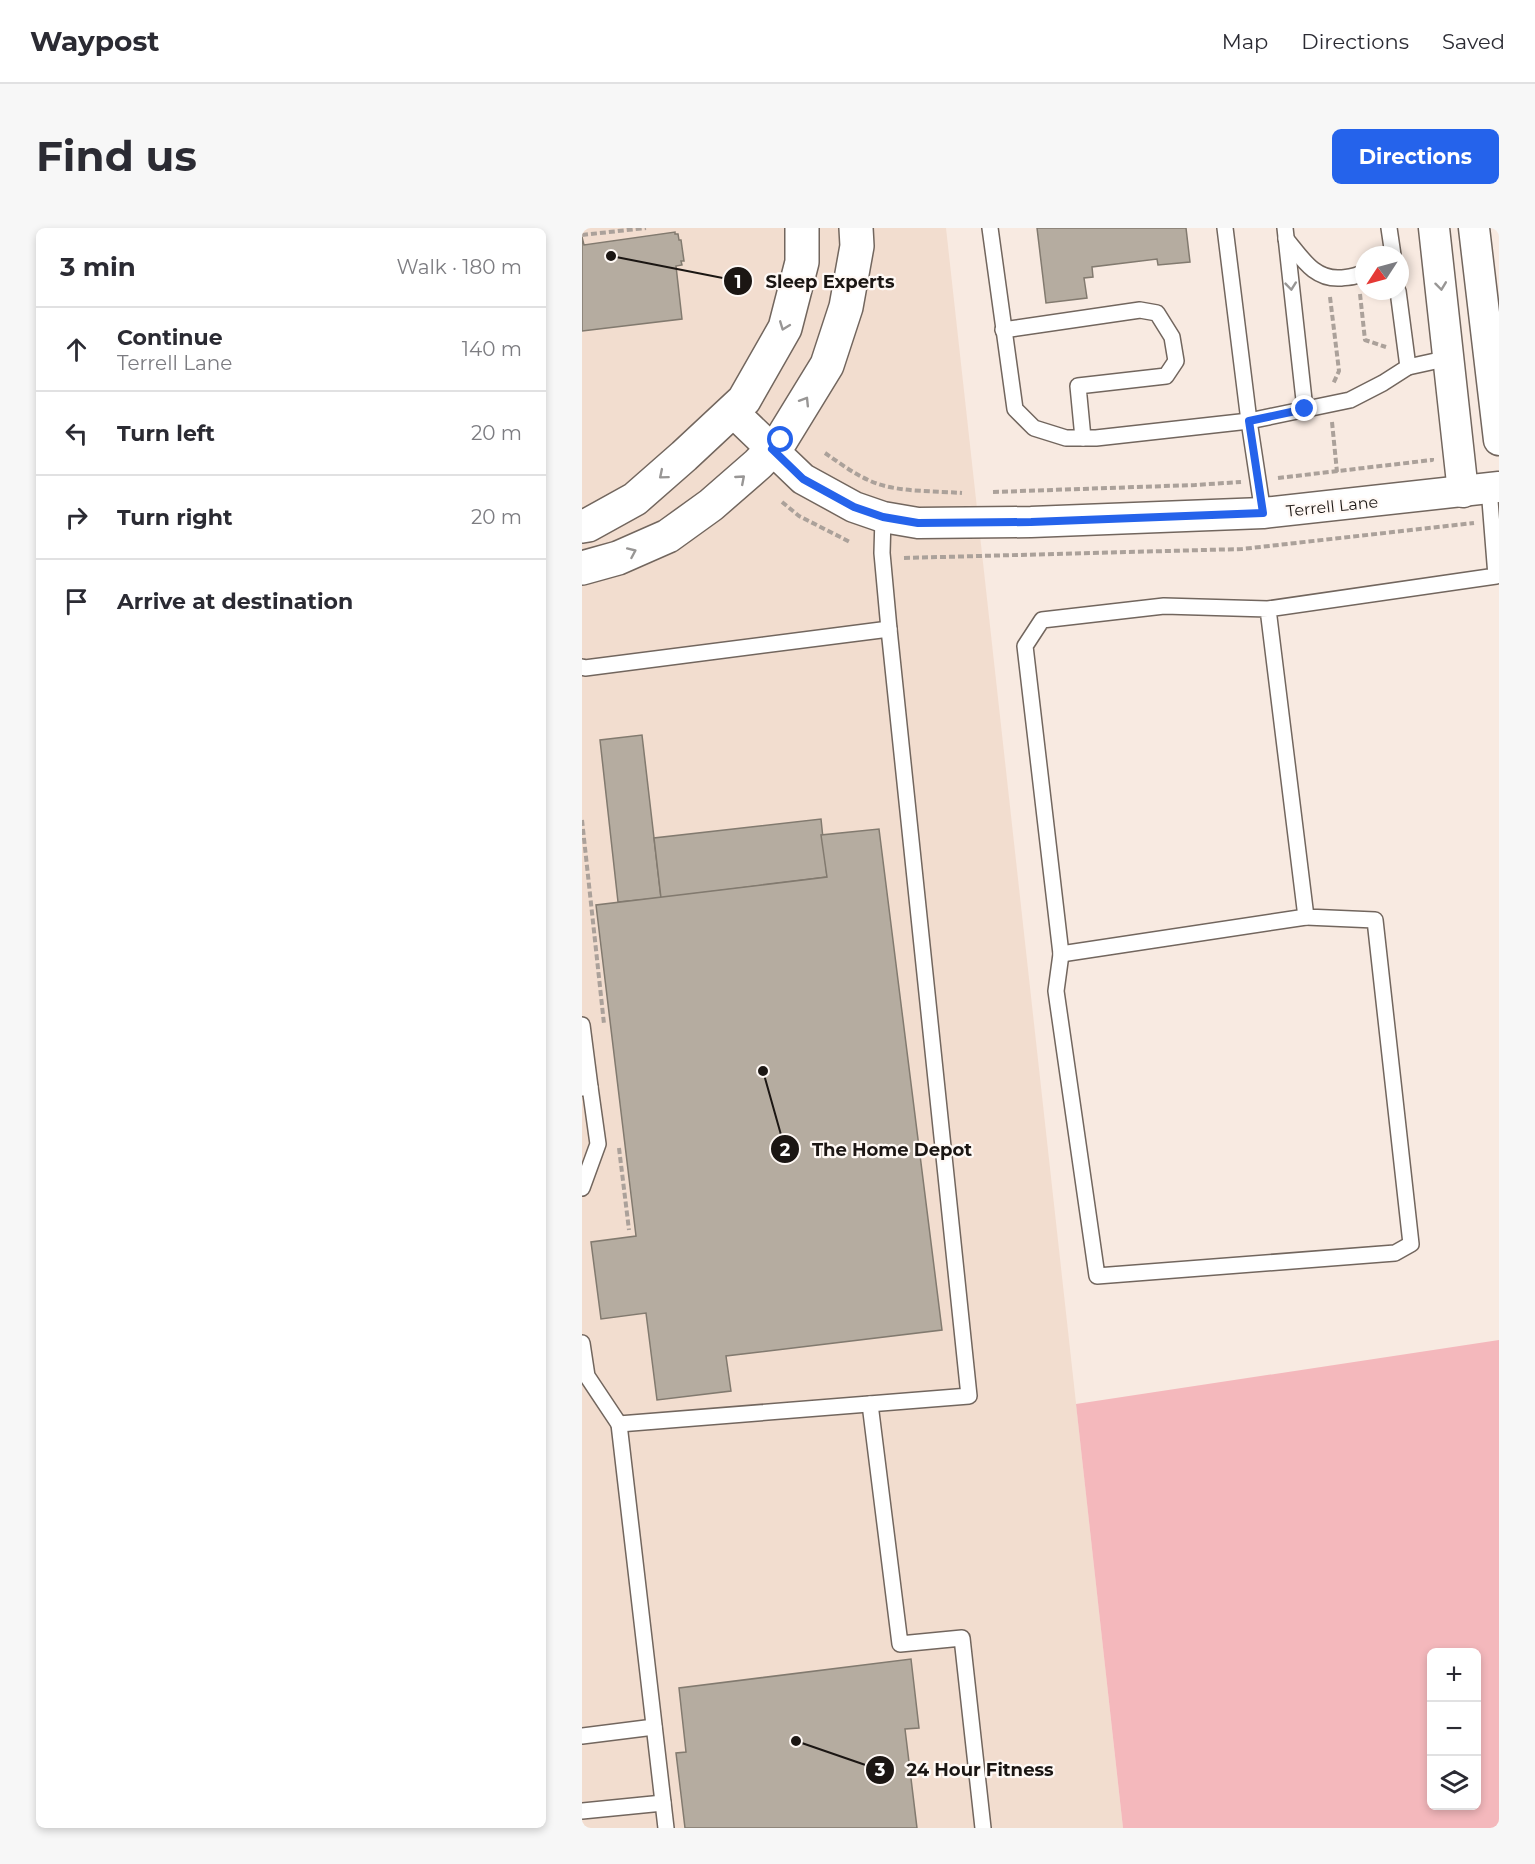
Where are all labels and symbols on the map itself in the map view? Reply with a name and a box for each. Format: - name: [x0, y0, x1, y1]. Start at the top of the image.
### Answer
- north arrow: [1355, 246, 1409, 300]
- callout: Sleep Experts: [723, 263, 906, 299]
- text: 1: [734, 271, 742, 293]
- text: Sleep Experts: [766, 271, 895, 293]
- one-way arrow: [1284, 282, 1297, 291]
- one-way arrow: [1434, 282, 1446, 291]
- one-way arrow: [779, 320, 791, 331]
- route end: [1291, 395, 1317, 421]
- one-way arrow: [798, 397, 810, 407]
- route start: [767, 426, 793, 452]
- one-way arrow: [659, 468, 670, 479]
- one-way arrow: [734, 475, 745, 486]
- street label: Terrell Lane: [1285, 492, 1379, 521]
- one-way arrow: [626, 547, 637, 559]
- callout: The Home Depot: [770, 1131, 984, 1167]
- text: 2: [780, 1139, 791, 1161]
- text: The Home Depot: [812, 1139, 972, 1161]
- callout: 24 Hour Fitness: [865, 1752, 1066, 1788]
- text: 3: [874, 1759, 886, 1781]
- text: 24 Hour Fitness: [906, 1759, 1054, 1781]

